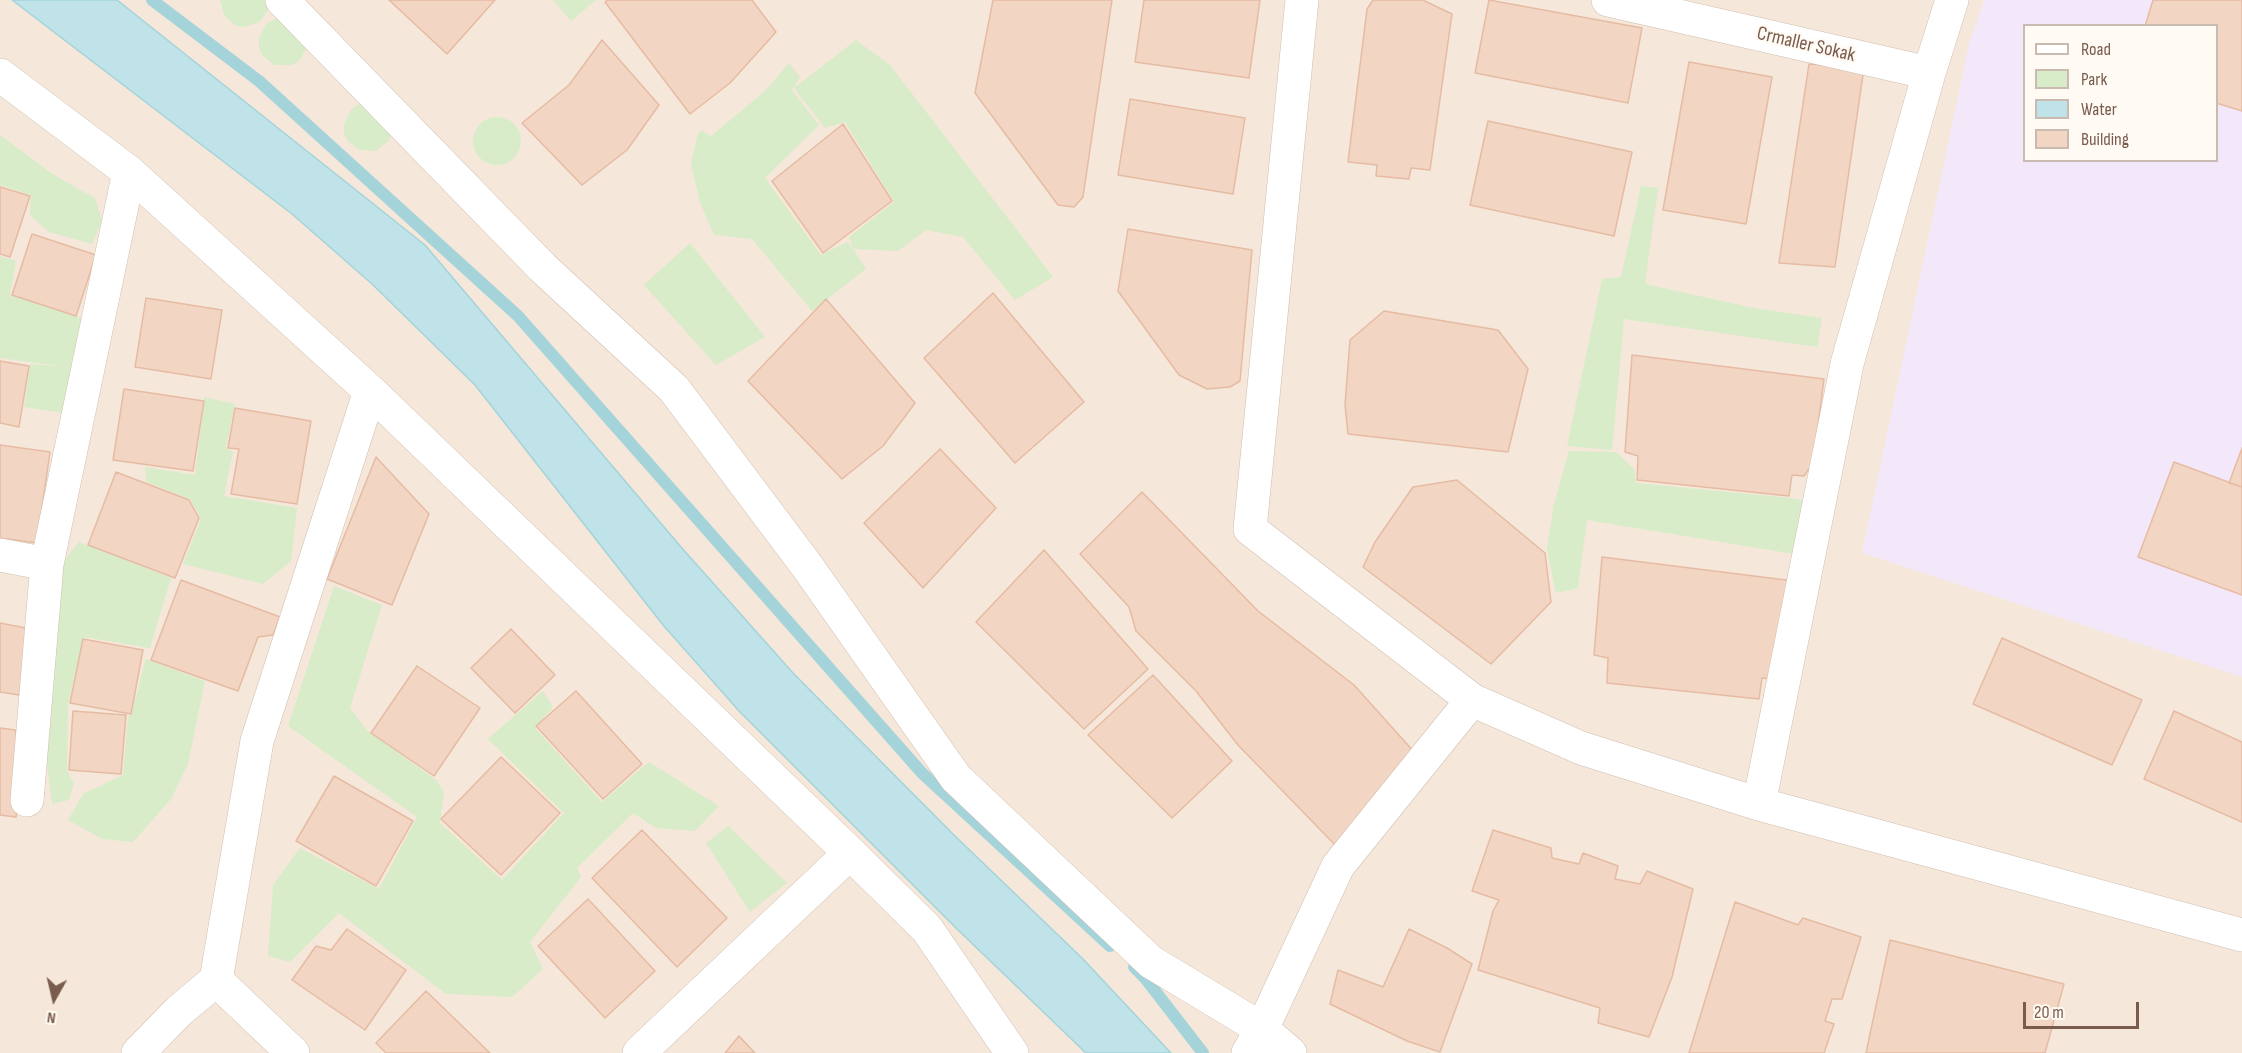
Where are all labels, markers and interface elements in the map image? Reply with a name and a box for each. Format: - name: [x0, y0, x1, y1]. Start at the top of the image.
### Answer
- street label: Crmaller Sokak: [1755, 22, 1857, 68]
- legend: [2023, 24, 2218, 162]
- text: Road: [2081, 39, 2111, 60]
- text: Park: [2081, 69, 2107, 90]
- text: Water: [2081, 99, 2117, 120]
- text: Building: [2081, 129, 2129, 150]
- north arrow: [24, 969, 84, 1029]
- scale bar: [2026, 990, 2142, 1028]
- text: 20 m: [2034, 1002, 2064, 1023]
- text: N: [46, 1007, 57, 1027]

